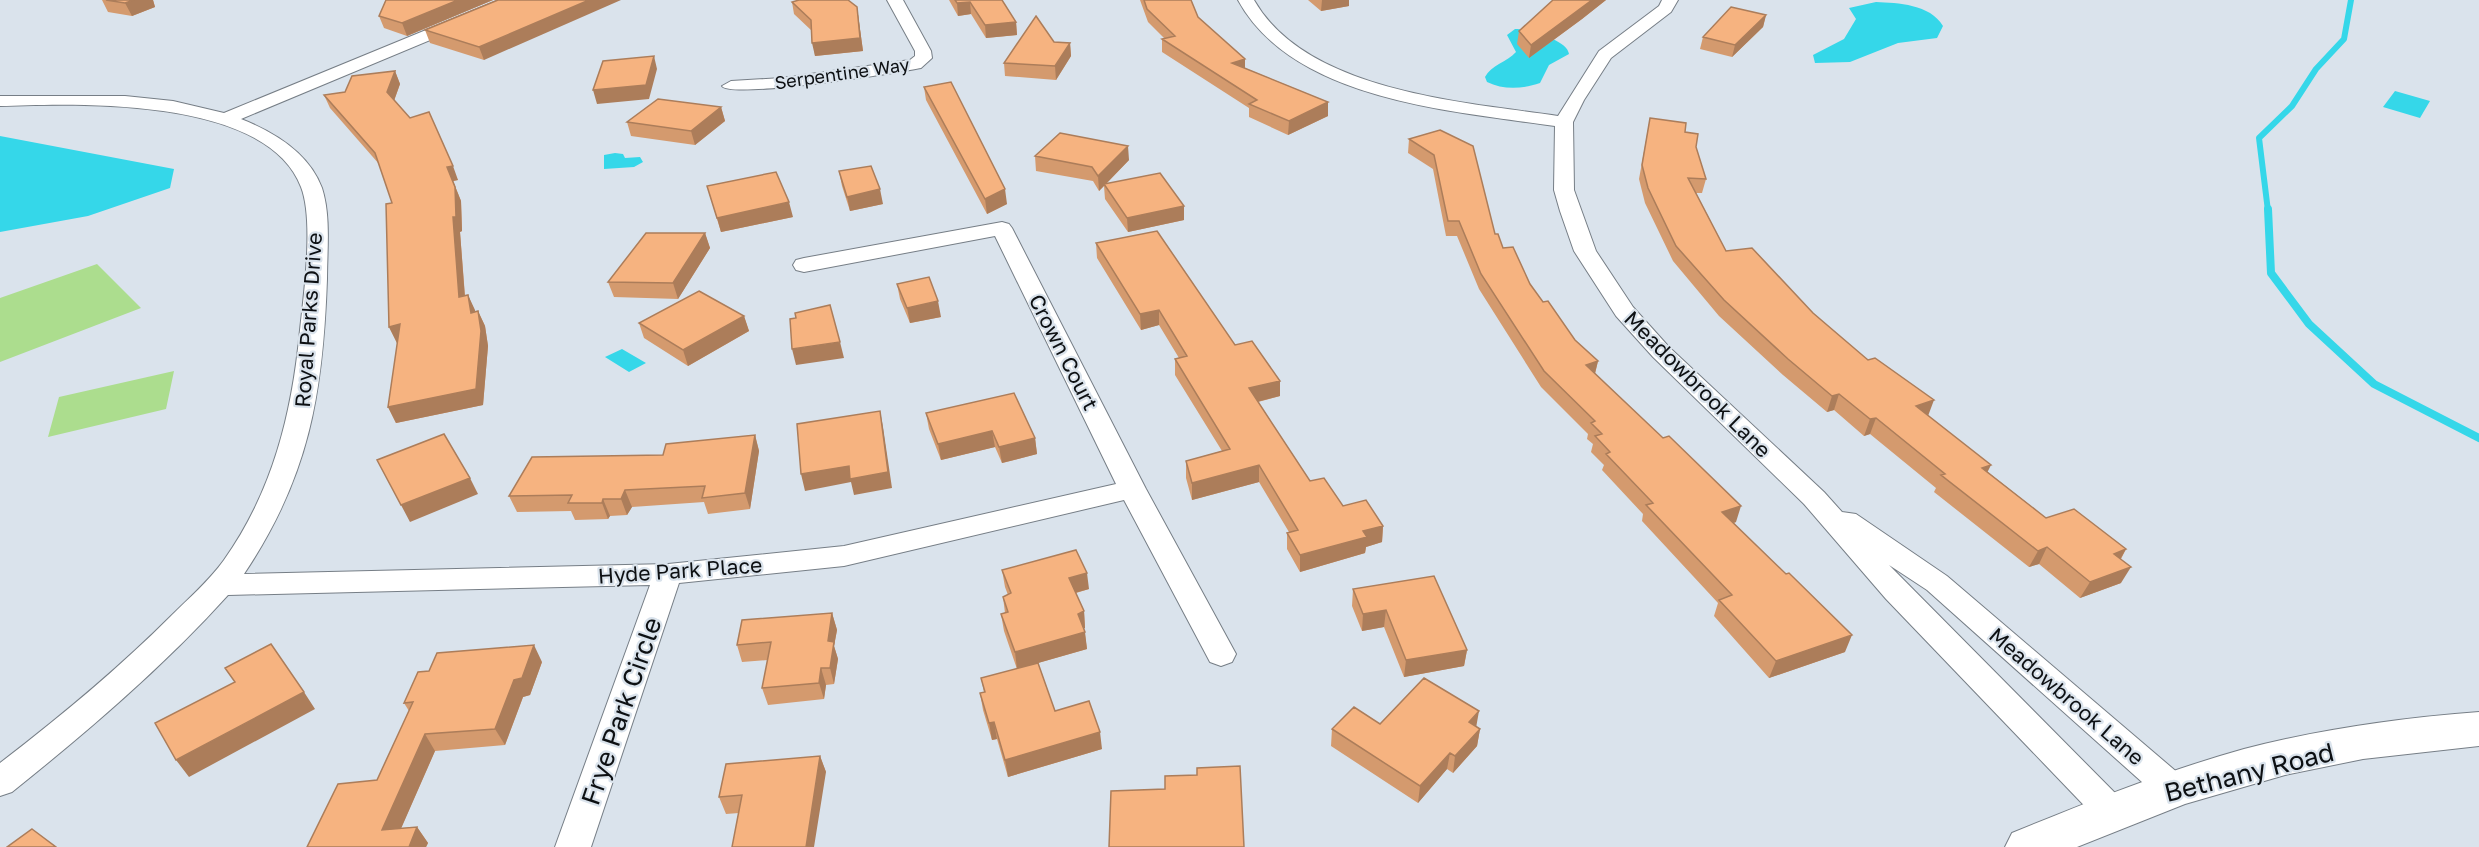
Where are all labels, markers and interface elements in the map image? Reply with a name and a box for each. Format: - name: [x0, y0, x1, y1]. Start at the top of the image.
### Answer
- street label: Serpentine Way: [773, 53, 911, 93]
- street label: Royal Parks Drive: [289, 232, 327, 408]
- street label: Crown Court: [1024, 290, 1104, 414]
- street label: Meadowbrook Lane: [1619, 305, 1777, 463]
- street label: Hyde Park Place: [597, 551, 763, 589]
- street label: Frye Park Circle: [574, 613, 668, 809]
- street label: Meadowbrook Lane: [1984, 622, 2150, 770]
- street label: Bethany Road: [2161, 736, 2337, 808]

